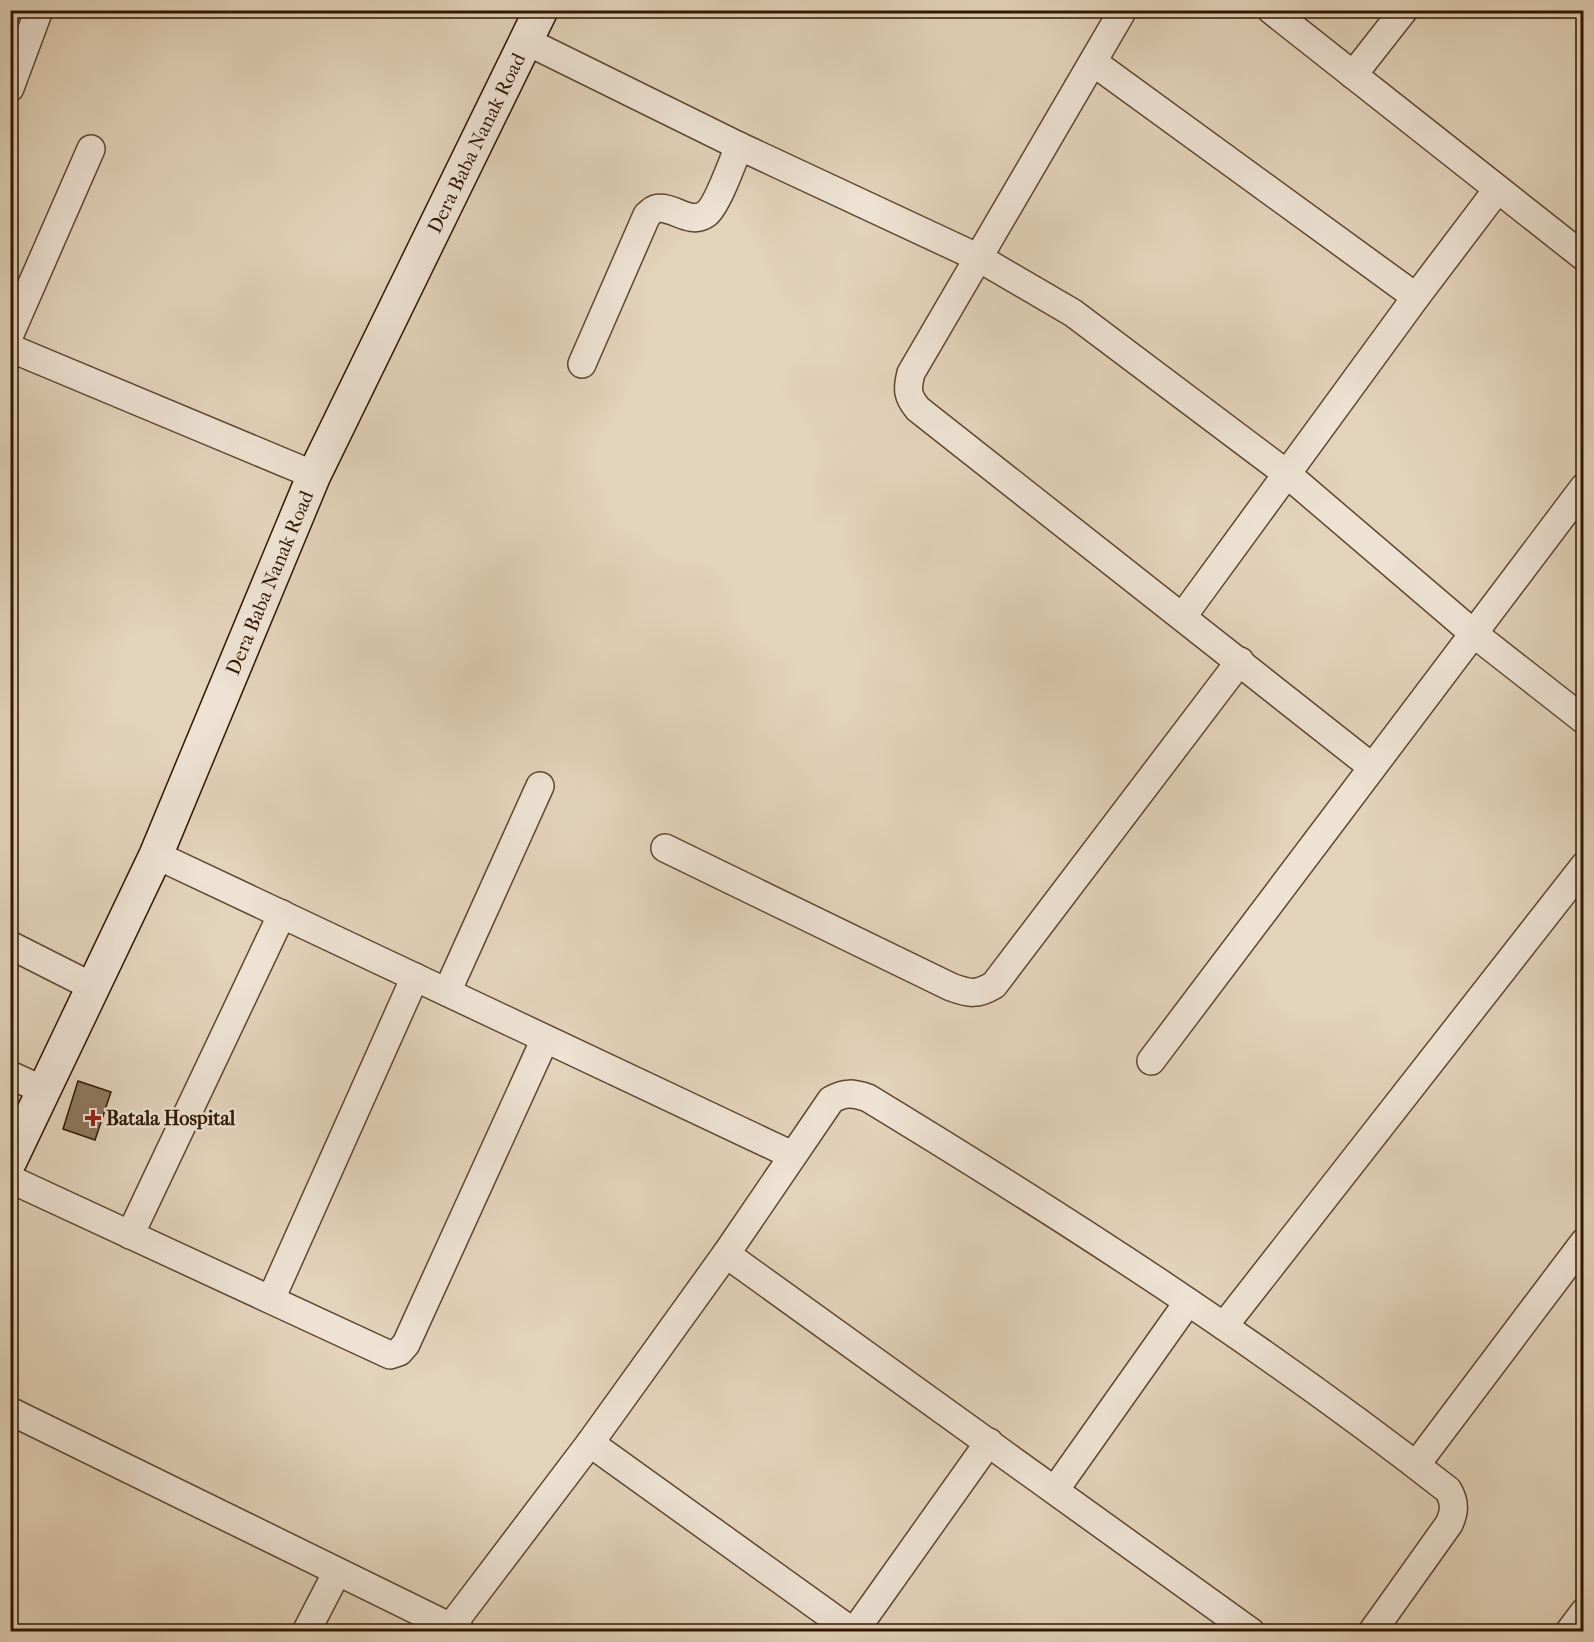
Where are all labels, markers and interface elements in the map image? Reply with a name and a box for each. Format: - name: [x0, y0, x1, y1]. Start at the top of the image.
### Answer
- street label: Dera Baba Nanak Road: [423, 48, 531, 237]
- street label: Dera Baba Nanak Road: [221, 486, 319, 678]
- place label: Batala Hospital: [106, 1107, 236, 1130]
- marker: Batala Hospital: [84, 1109, 102, 1127]

